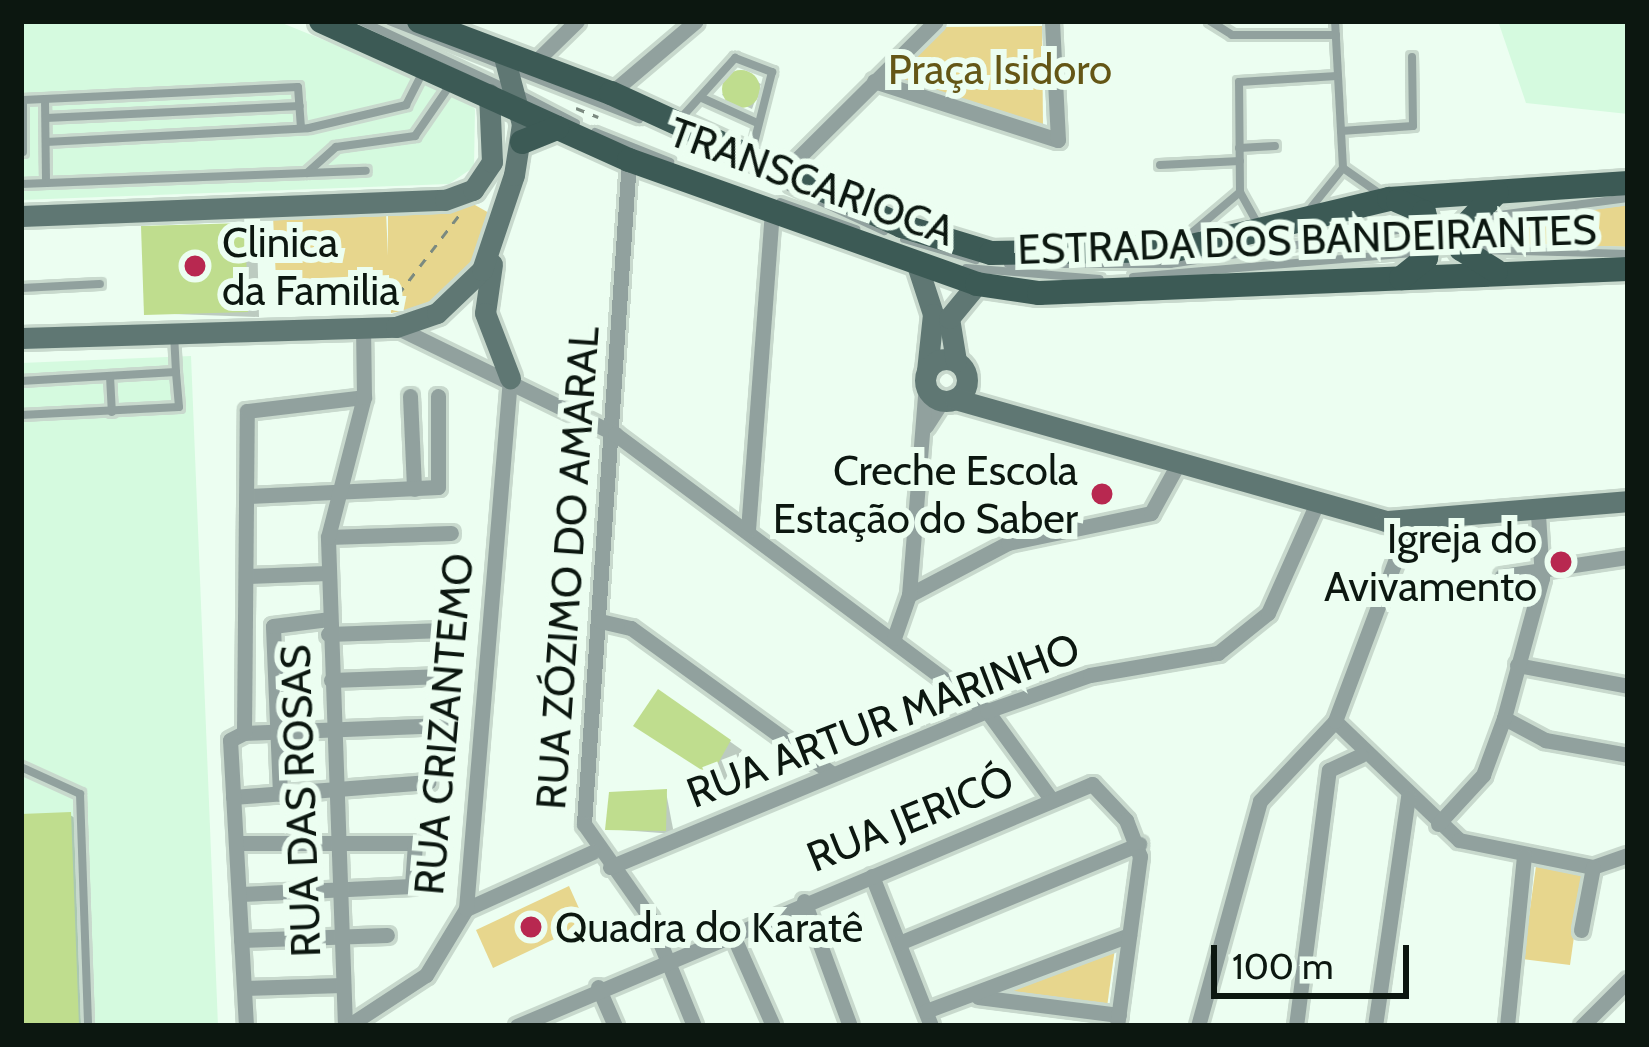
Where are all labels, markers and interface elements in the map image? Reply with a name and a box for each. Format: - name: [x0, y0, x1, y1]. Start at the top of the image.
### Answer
- park label: Praça Isidoro: [888, 44, 1112, 94]
- street label: TRANSCARIOCA: [663, 106, 961, 256]
- street label: ESTRADA DOS BANDEIRANTES: [1017, 204, 1597, 274]
- place label: Clinica da Familia: [222, 217, 399, 316]
- marker: Clinica da Familia: [179, 250, 211, 282]
- street label: RUA ZÓZIMO DO AMARAL: [525, 325, 609, 811]
- place label: Creche Escola Estação do Saber: [773, 445, 1078, 544]
- marker: Creche Escola Estação do Saber: [1089, 481, 1115, 507]
- place label: Igreja do Avivamento: [1324, 513, 1537, 612]
- marker: Igreja do Avivamento: [1548, 549, 1574, 575]
- street label: RUA CRIZANTEMO: [403, 551, 483, 897]
- street label: RUA ARTUR MARINHO: [680, 622, 1086, 818]
- street label: RUA DAS ROSAS: [269, 644, 331, 958]
- street label: RUA JERICÓ: [799, 754, 1021, 882]
- place label: Quadra do Karatê: [555, 902, 863, 952]
- marker: Quadra do Karatê: [518, 914, 544, 940]
- scale bar: [1217, 921, 1415, 995]
- text: 100 m: [1232, 944, 1334, 988]

